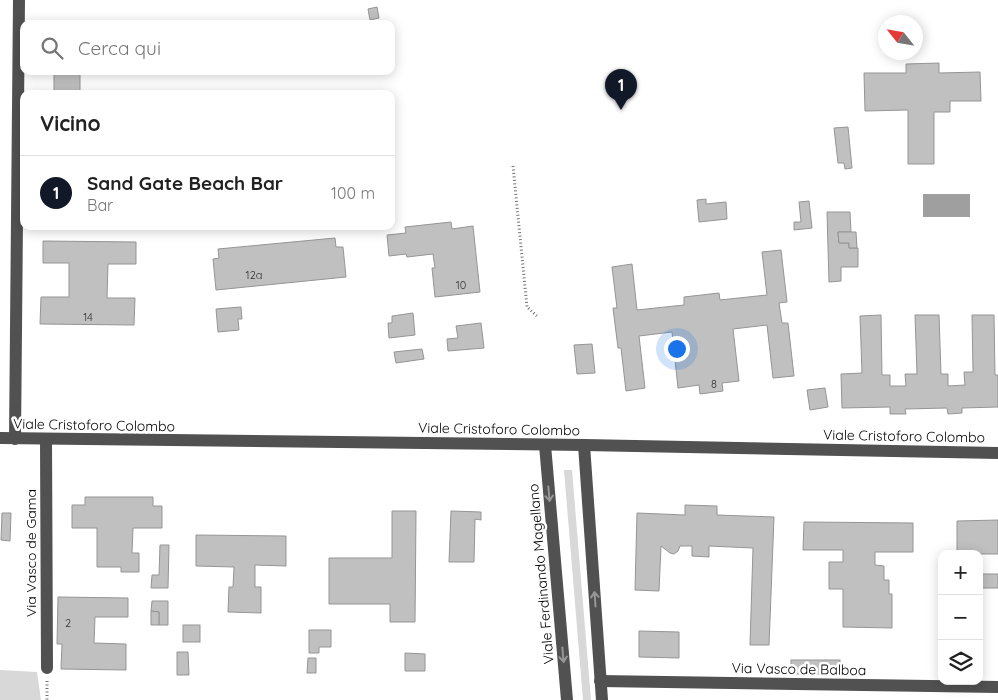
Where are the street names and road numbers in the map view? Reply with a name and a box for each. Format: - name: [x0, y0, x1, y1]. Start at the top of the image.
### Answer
- street label: Viale Cristoforo Colombo: [13, 415, 175, 435]
- street label: Viale Cristoforo Colombo: [418, 419, 580, 439]
- street label: Viale Cristoforo Colombo: [823, 426, 985, 446]
- street label: Viale Ferdinando Magellano: [524, 483, 558, 665]
- street label: Via Vasco de Gama: [22, 489, 40, 617]
- street label: Via Vasco de Balboa: [731, 659, 867, 679]

